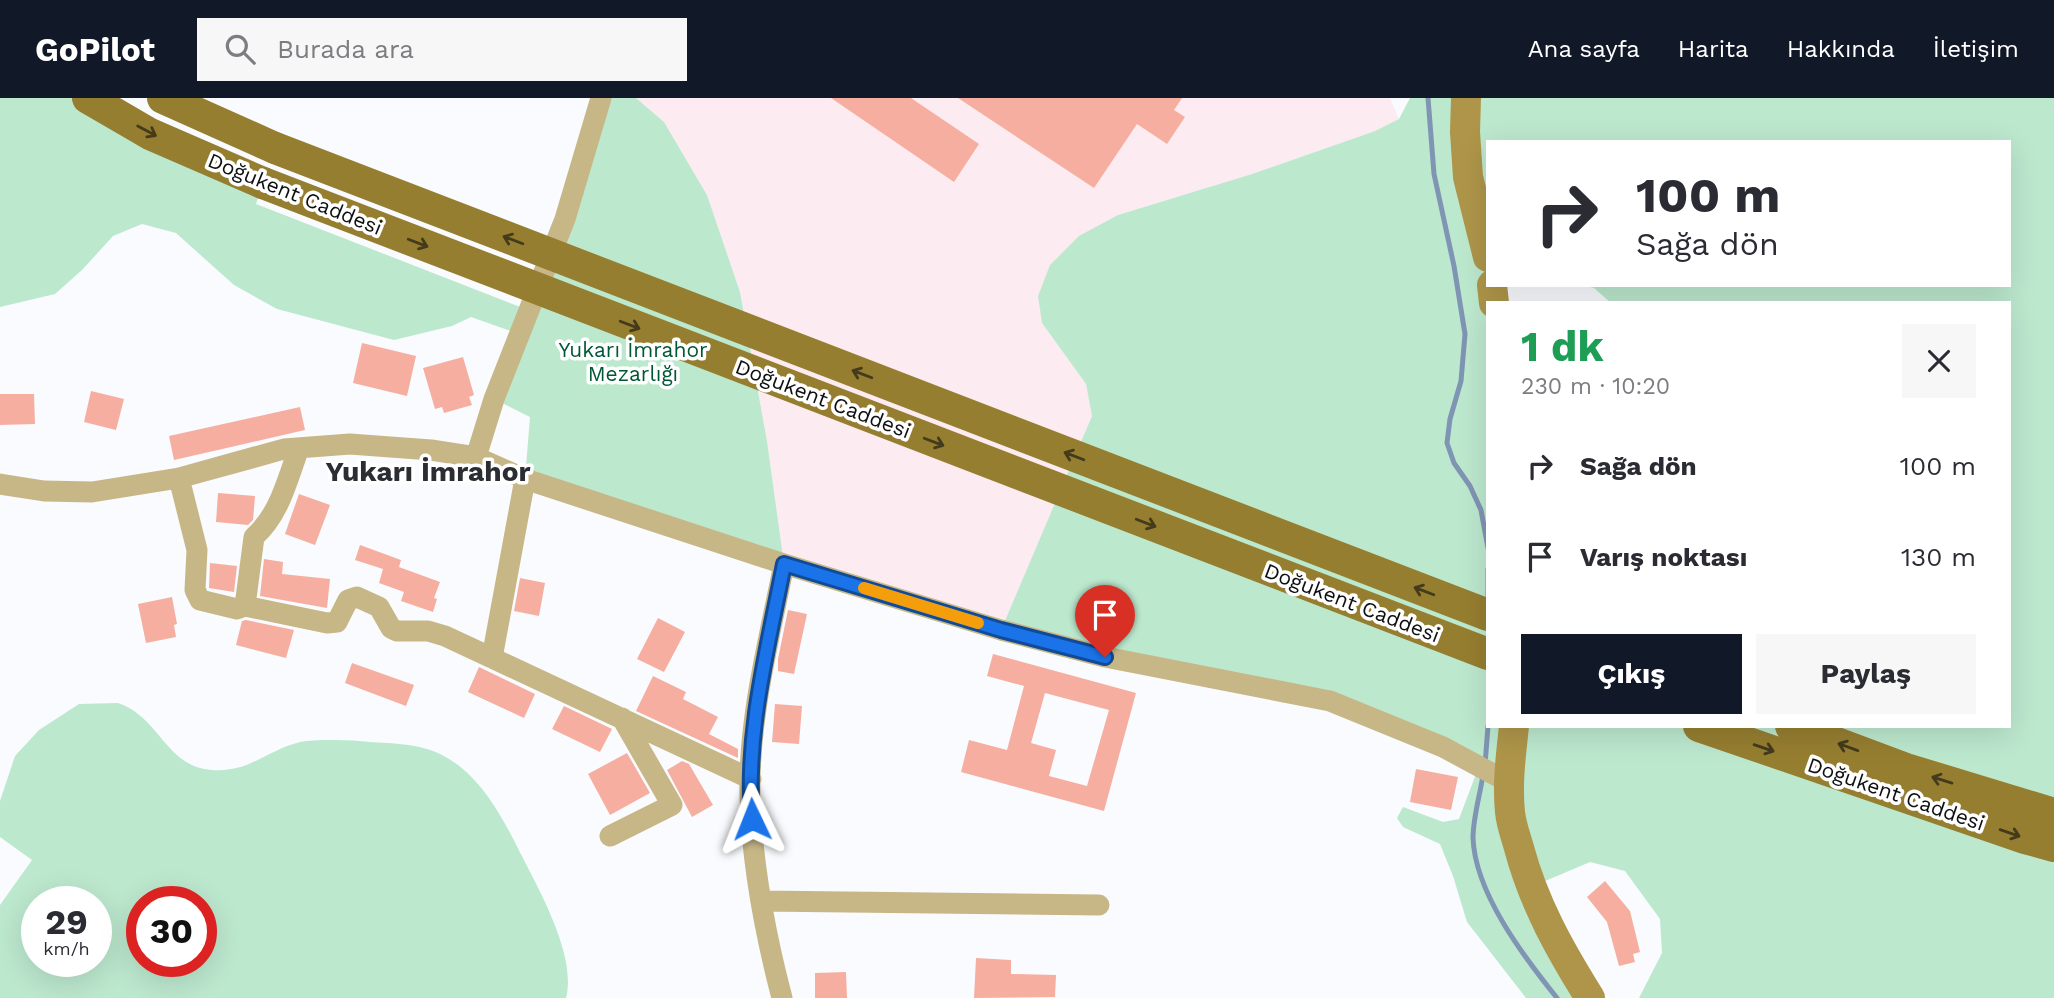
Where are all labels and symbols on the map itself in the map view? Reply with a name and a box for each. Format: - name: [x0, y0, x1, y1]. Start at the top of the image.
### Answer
- one-way arrow: [137, 125, 157, 139]
- street label: Doğukent Caddesi: [204, 147, 386, 240]
- one-way arrow: [502, 232, 524, 245]
- one-way arrow: [407, 238, 428, 250]
- one-way arrow: [619, 319, 641, 332]
- park label: Yukarı İmrahor Mezarlığı: [558, 337, 708, 386]
- street label: Doğukent Caddesi: [732, 354, 914, 443]
- one-way arrow: [852, 367, 873, 380]
- one-way arrow: [923, 436, 944, 449]
- one-way arrow: [1064, 449, 1086, 462]
- district label: Yukarı İmrahor: [326, 455, 530, 488]
- one-way arrow: [1135, 518, 1157, 531]
- street label: Doğukent Caddesi: [1261, 558, 1443, 647]
- one-way arrow: [1413, 583, 1435, 596]
- pin: [1075, 585, 1135, 657]
- one-way arrow: [1838, 740, 1860, 753]
- one-way arrow: [1752, 743, 1774, 755]
- street label: Doğukent Caddesi: [1804, 751, 1988, 836]
- one-way arrow: [1931, 773, 1953, 786]
- position arrow: [715, 782, 789, 856]
- one-way arrow: [1998, 828, 2020, 840]
- speed limit sign: 30: [126, 886, 217, 977]

